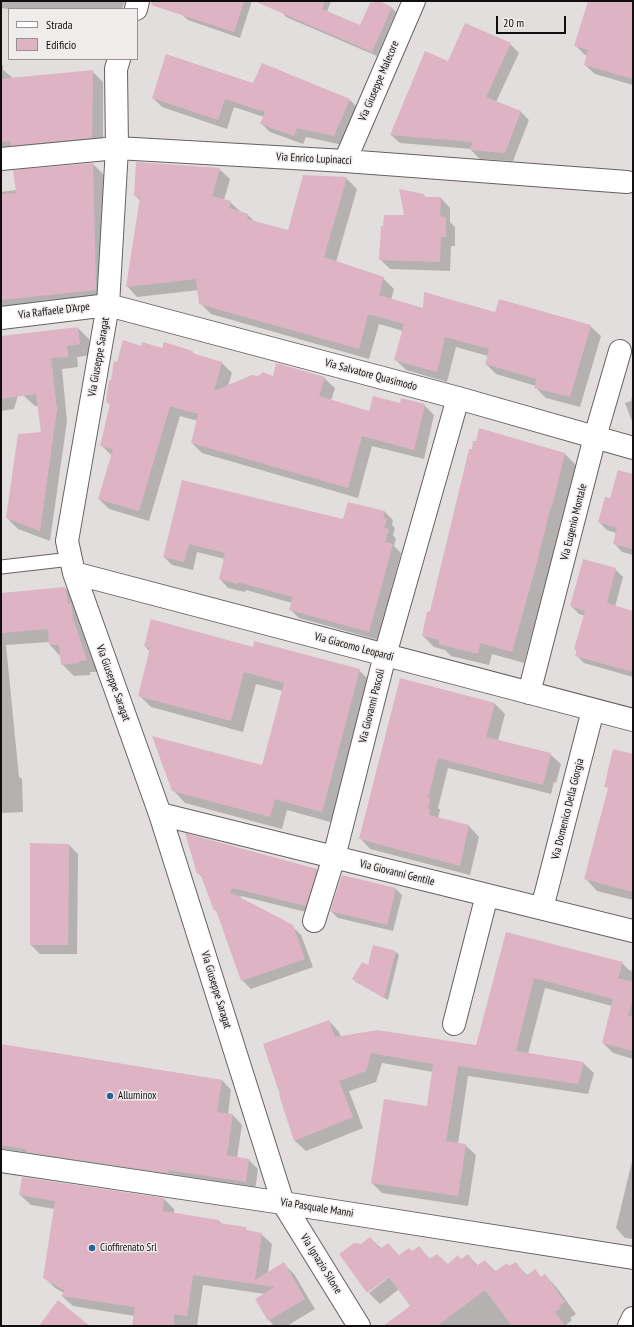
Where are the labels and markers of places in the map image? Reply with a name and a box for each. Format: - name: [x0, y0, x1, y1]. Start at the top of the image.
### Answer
- place label: Alluminox: [118, 1089, 157, 1103]
- marker: Alluminox: [105, 1091, 115, 1101]
- place label: Cioffirenato Srl: [100, 1241, 157, 1255]
- marker: Cioffirenato Srl: [87, 1243, 97, 1253]

